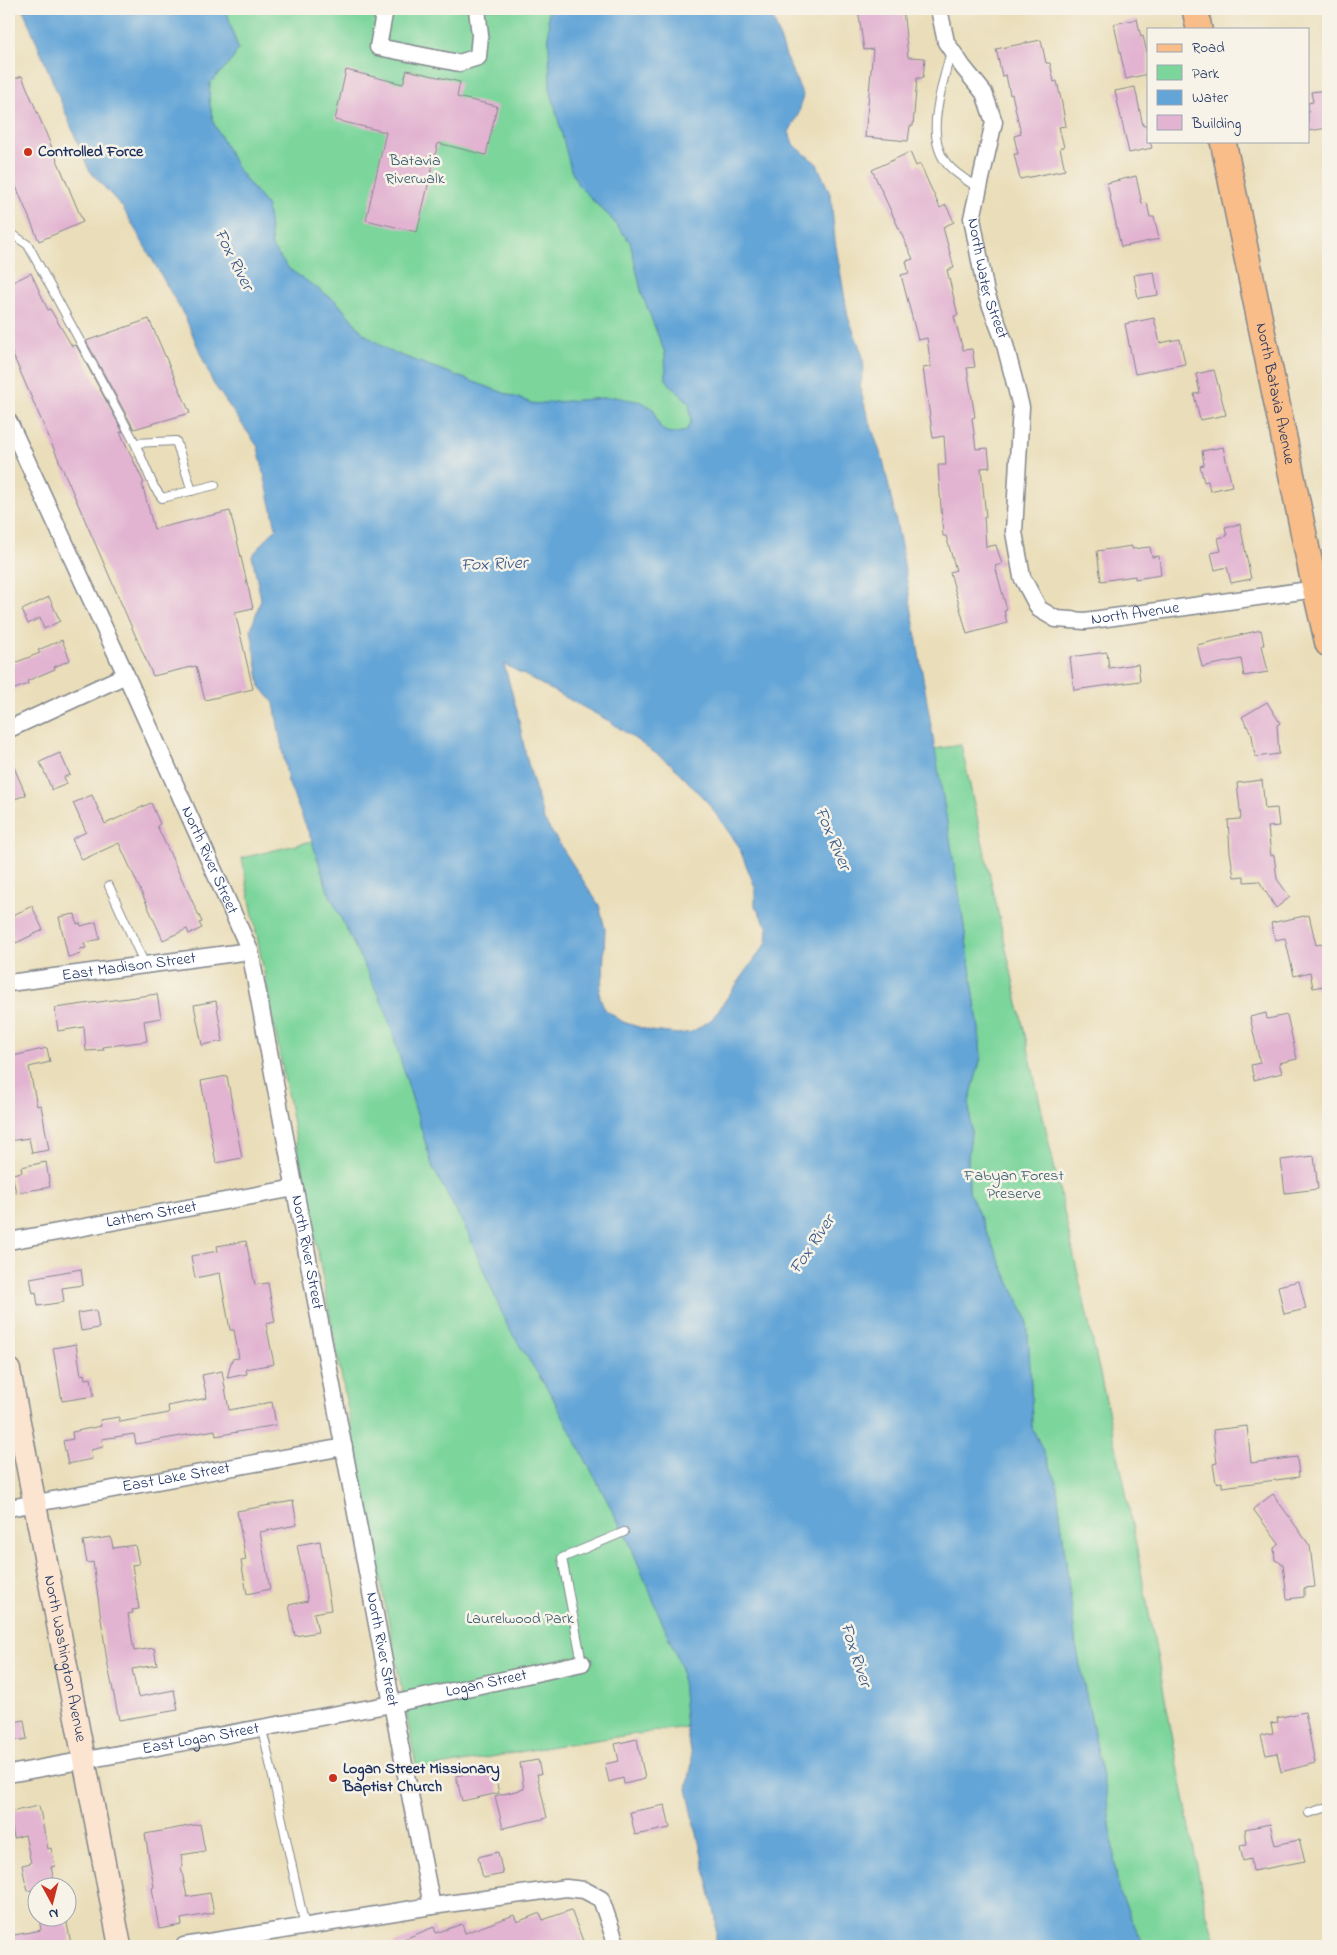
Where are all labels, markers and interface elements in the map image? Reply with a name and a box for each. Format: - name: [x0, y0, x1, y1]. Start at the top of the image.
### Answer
- legend: [1147, 28, 1310, 142]
- text: Road: [1192, 37, 1225, 59]
- text: Park: [1192, 63, 1220, 85]
- text: Water: [1192, 87, 1228, 109]
- text: Building: [1191, 113, 1241, 136]
- place label: Controlled Force: [38, 140, 144, 164]
- marker: Controlled Force: [22, 146, 34, 158]
- park label: Batavia Riverwalk: [385, 149, 446, 191]
- street label: North Water Street: [960, 216, 1014, 343]
- water label: Fox River: [206, 225, 261, 298]
- street label: North Batavia Avenue: [1249, 321, 1301, 468]
- water label: Fox River: [460, 551, 530, 579]
- street label: North Avenue: [1090, 596, 1182, 632]
- street label: North River Street: [175, 803, 244, 919]
- water label: Fox River: [807, 803, 858, 877]
- street label: East Madison Street: [60, 946, 198, 988]
- park label: Fabyan Forest Preserve: [963, 1164, 1065, 1206]
- street label: North River Street: [284, 1193, 329, 1312]
- street label: Lathem Street: [104, 1194, 199, 1235]
- water label: Fox River: [784, 1208, 844, 1280]
- street label: East Lake Street: [120, 1456, 233, 1499]
- street label: North Washington Avenue: [37, 1573, 93, 1745]
- street label: North River Street: [359, 1590, 404, 1709]
- park label: Laurelwood Park: [466, 1607, 575, 1631]
- water label: Fox River: [832, 1619, 878, 1693]
- street label: Logan Street: [444, 1663, 530, 1704]
- street label: East Logan Street: [140, 1716, 262, 1761]
- place label: Logan Street Missionary Baptist Church: [342, 1757, 500, 1799]
- marker: Logan Street Missionary Baptist Church: [327, 1772, 339, 1784]
- north arrow: [28, 1878, 78, 1928]
- text: N: [47, 1902, 59, 1924]

